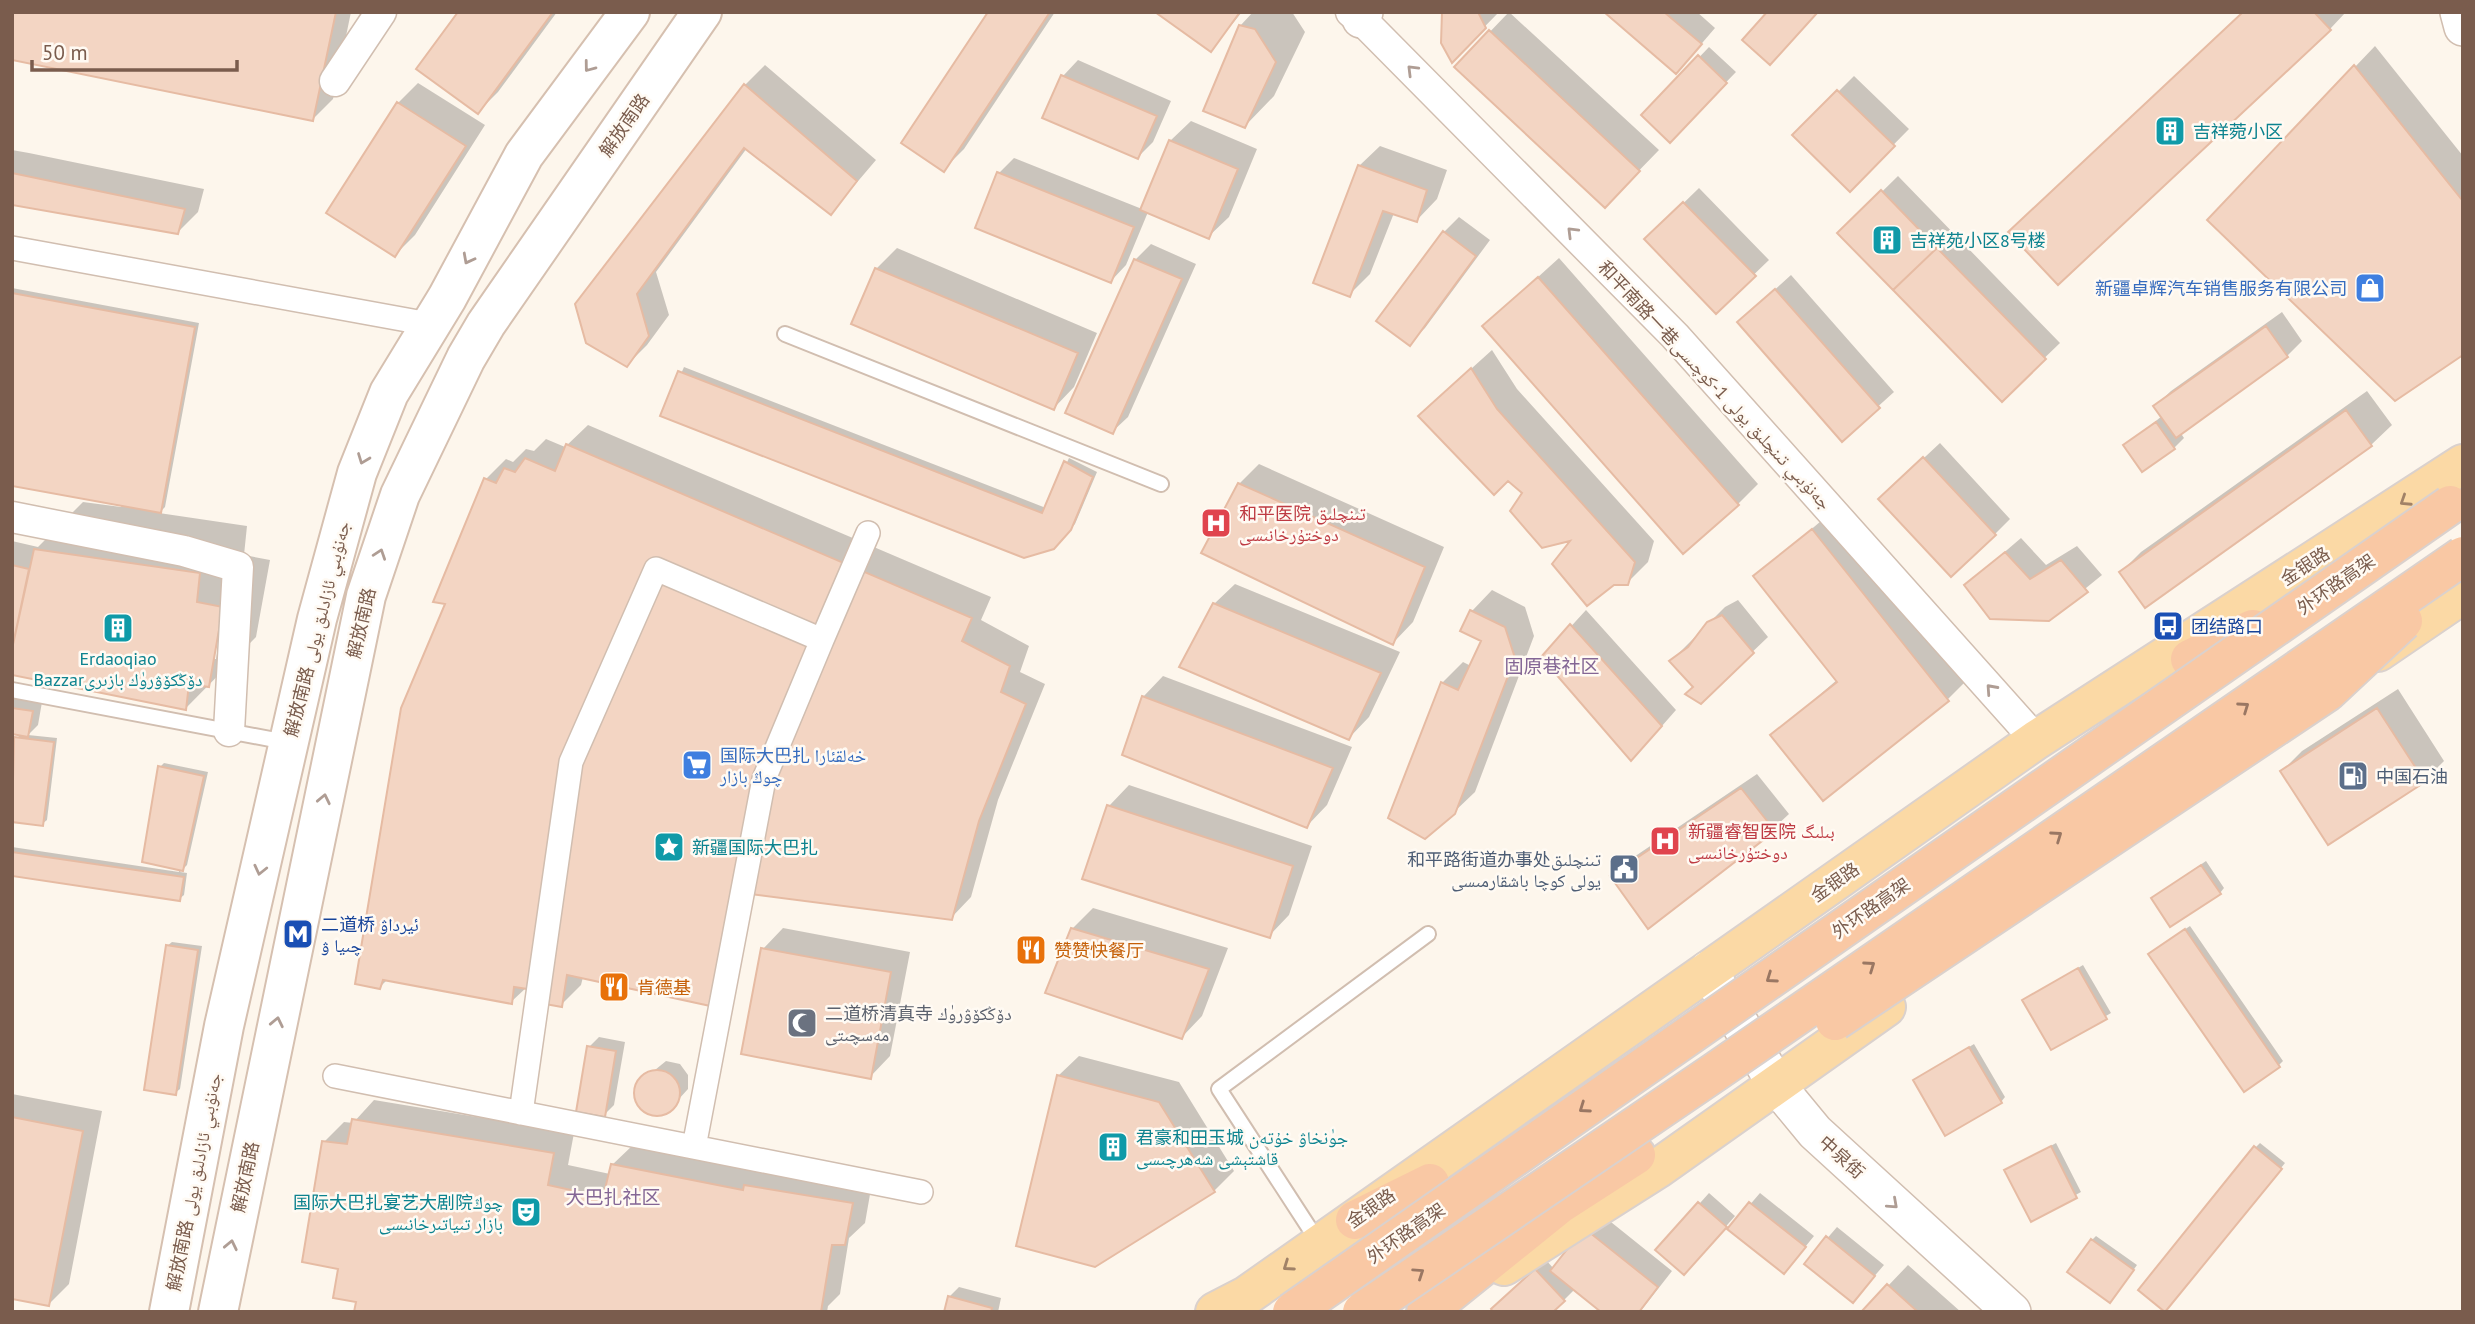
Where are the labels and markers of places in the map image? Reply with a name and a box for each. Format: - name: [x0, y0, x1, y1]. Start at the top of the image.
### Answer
- building icon: 吉祥菀小区: [2153, 114, 2187, 148]
- place label: 吉祥菀小区: [2193, 120, 2283, 143]
- building icon: 吉祥苑小区8号楼: [1870, 223, 1904, 257]
- place label: 吉祥苑小区8号楼: [1910, 229, 2046, 252]
- shop icon: 新疆卓辉汽车销售服务有限公司: [2353, 271, 2387, 305]
- place label: 新疆卓辉汽车销售服务有限公司: [2095, 277, 2347, 300]
- place label: 和平医院 تىنچلىق دوختۇرخانىسى: [1239, 502, 1366, 546]
- hospital icon: 和平医院 تىنچلىق دوختۇرخانىسى: [1199, 506, 1233, 540]
- bus stop icon: 团结路口: [2151, 609, 2185, 643]
- building icon: Erdaoqiao Bazzarدۆڭكۆۋرۈك بازىرى: [101, 611, 135, 645]
- place label: 团结路口: [2191, 615, 2263, 638]
- place label: Erdaoqiao Bazzarدۆڭكۆۋرۈك بازىرى: [33, 647, 203, 691]
- place label: 国际大巴扎 خەلقئارا چوڭ بازار: [719, 744, 866, 788]
- supermarket icon: 国际大巴扎 خەلقئارا چوڭ بازار: [680, 748, 714, 782]
- fuel station icon: 中国石油: [2336, 759, 2370, 793]
- place label: 中国石油: [2376, 765, 2448, 788]
- place label: 新疆睿智医院 بىلىگ دوختۇرخانىسى: [1688, 820, 1835, 864]
- hospital icon: 新疆睿智医院 بىلىگ دوختۇرخانىسى: [1648, 824, 1682, 858]
- place icon: 新疆国际大巴扎: [652, 830, 686, 864]
- place label: 新疆国际大巴扎: [692, 836, 818, 859]
- place label: 和平路街道办事处تىنچلىق يولى كوچا باشقارمىسى: [1407, 848, 1601, 892]
- public building icon: 和平路街道办事处تىنچلىق يولى كوچا باشقارمىسى: [1607, 852, 1641, 886]
- place label: 二道桥 ئيرداۋ چىيا ۋ: [321, 913, 419, 957]
- metro station icon: 二道桥 ئيرداۋ چىيا ۋ: [281, 917, 315, 951]
- restaurant icon: 赞赞快餐厅: [1014, 933, 1048, 967]
- place label: 赞赞快餐厅: [1054, 939, 1144, 962]
- restaurant icon: 肯德基: [597, 970, 631, 1004]
- place label: 肯德基: [637, 976, 691, 999]
- place label: 二道桥清真寺 دۆڭكۆۋرۈك مەسچىتى: [825, 1002, 1012, 1046]
- mosque icon: 二道桥清真寺 دۆڭكۆۋرۈك مەسچىتى: [785, 1006, 819, 1040]
- place label: 君豪和田玉城 جۈنخاۋ خۇتەن قاشتېشى شەھرچىسى: [1136, 1126, 1348, 1170]
- building icon: 君豪和田玉城 جۈنخاۋ خۇتەن قاشتېشى شەھرچىسى: [1096, 1130, 1130, 1164]
- place label: 国际大巴扎宴艺大剧院چوڭ بازار تىياتىرخانىسى: [293, 1191, 503, 1235]
- theatre icon: 国际大巴扎宴艺大剧院چوڭ بازار تىياتىرخانىسى: [509, 1195, 543, 1229]

